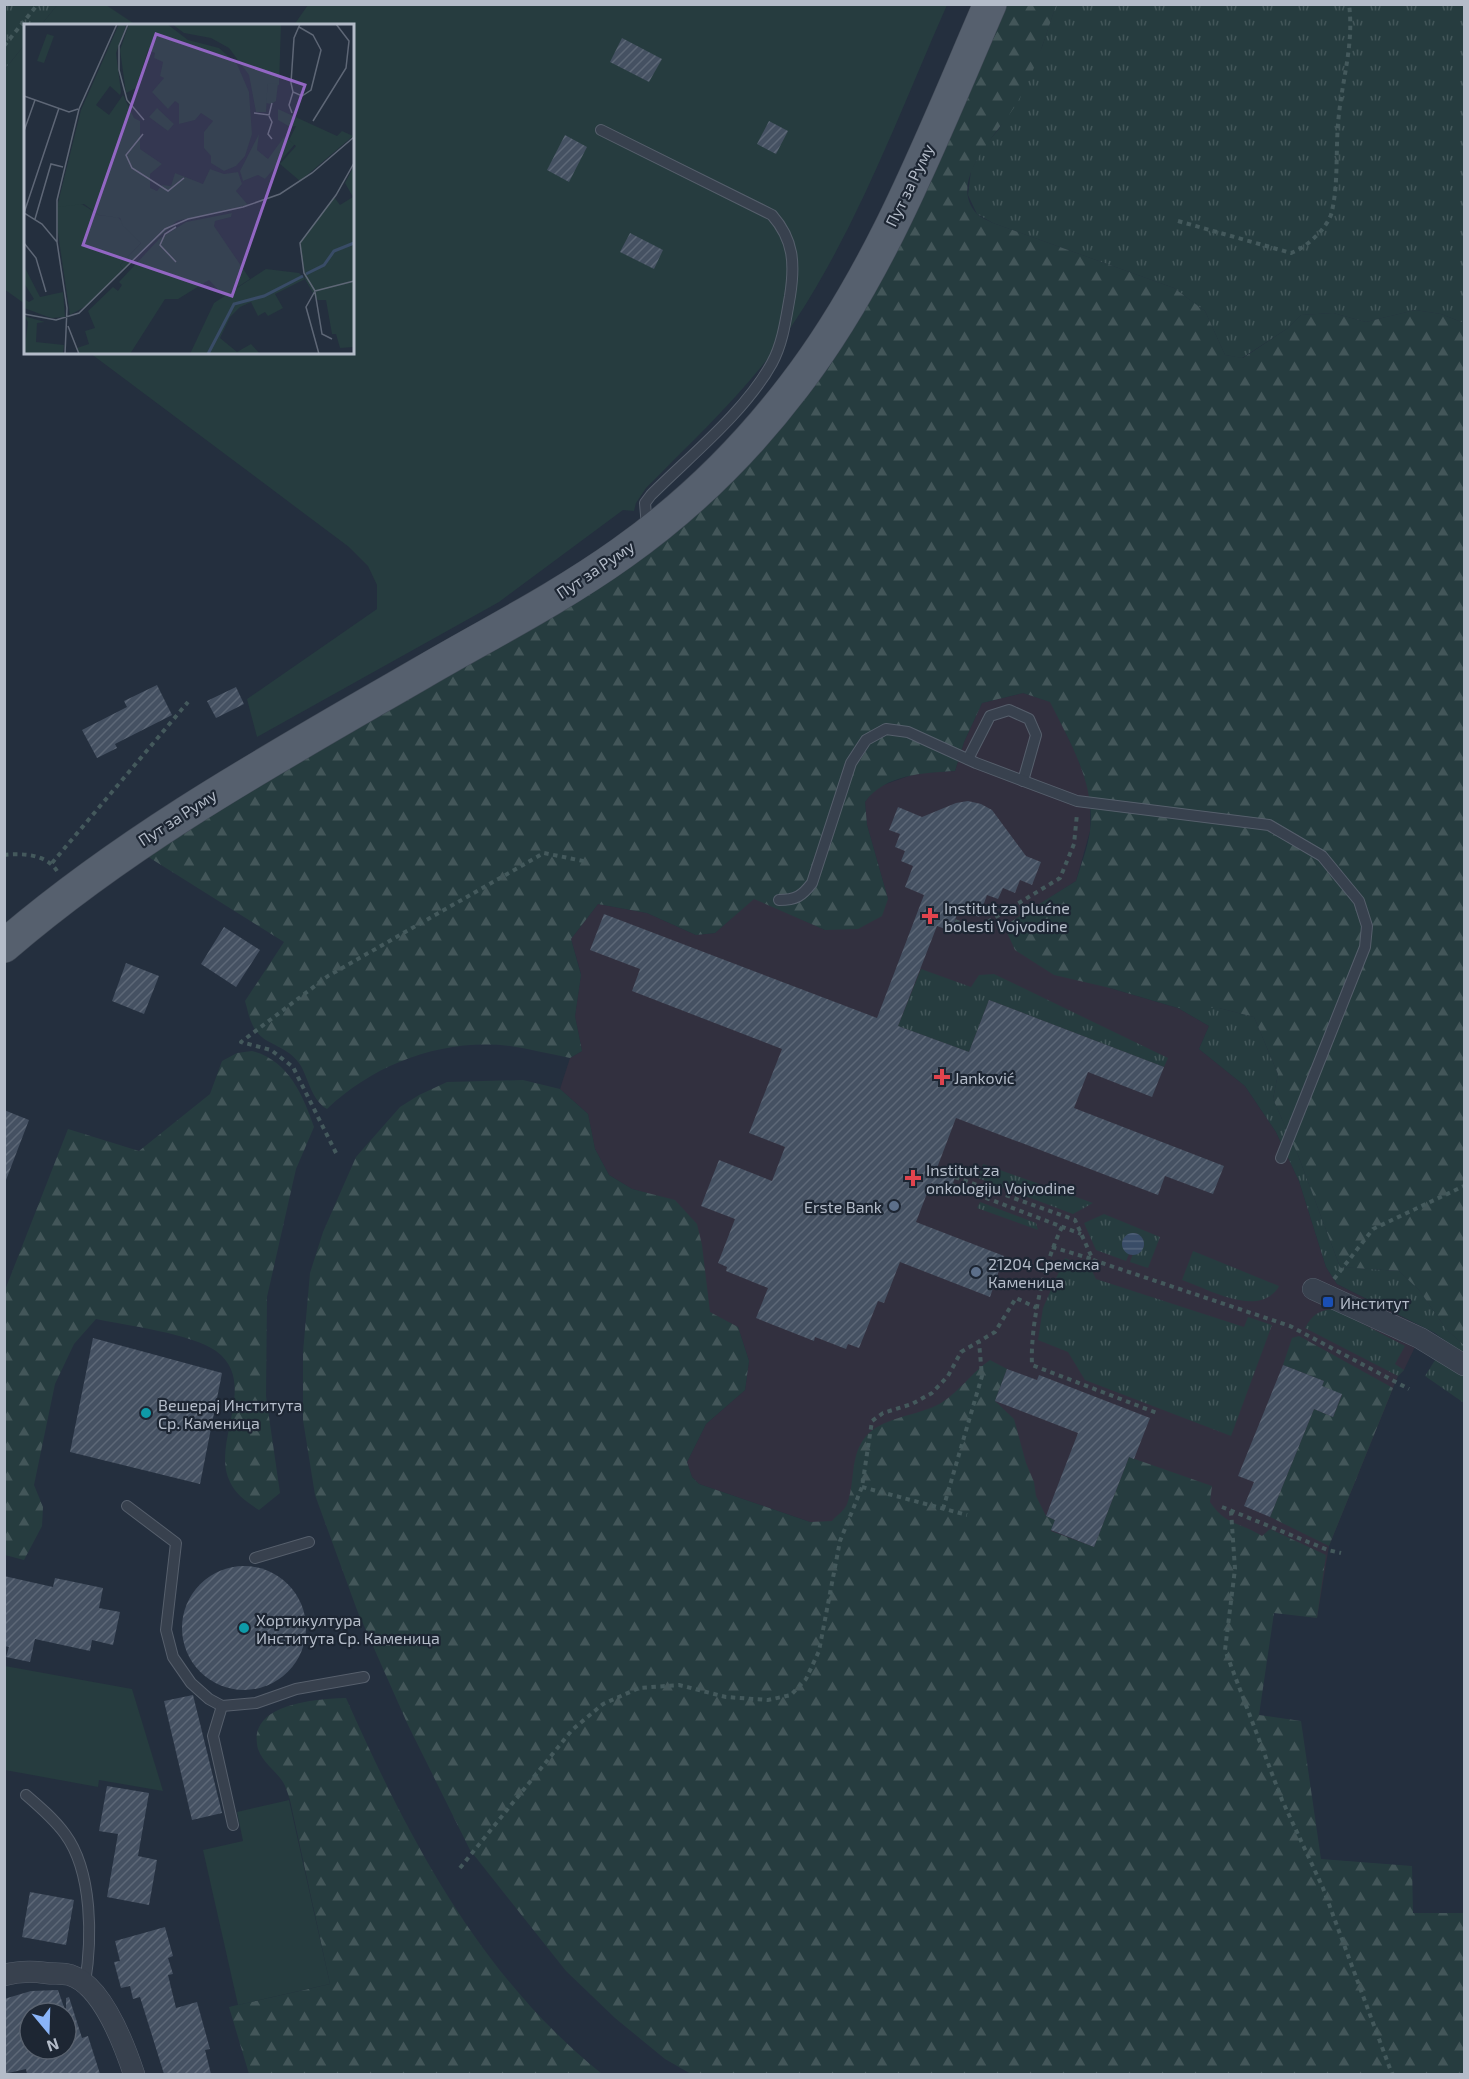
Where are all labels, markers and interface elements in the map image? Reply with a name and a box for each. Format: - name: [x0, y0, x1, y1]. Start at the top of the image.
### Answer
- inset map: [24, 24, 354, 354]
- street label: Пут за Руму: [881, 140, 938, 230]
- street label: Пут за Руму: [553, 536, 638, 603]
- street label: Пут за Руму: [134, 784, 221, 850]
- place label: Institut za plućne bolesti Vojvodine: [944, 898, 1070, 936]
- marker: Institut za plućne bolesti Vojvodine: [921, 907, 939, 925]
- place label: Janković: [954, 1068, 1015, 1087]
- marker: Janković: [935, 1070, 949, 1084]
- place label: Institut za onkologiju Vojvodine: [926, 1160, 1075, 1198]
- marker: Institut za onkologiju Vojvodine: [904, 1169, 922, 1187]
- place label: Erste Bank: [804, 1197, 882, 1216]
- marker: Erste Bank: [887, 1199, 901, 1213]
- place label: 21204 Сремска Каменица: [988, 1254, 1100, 1291]
- marker: 21204 Сремска Каменица: [969, 1265, 983, 1279]
- place label: Институт: [1340, 1293, 1410, 1313]
- marker: Институт: [1321, 1295, 1335, 1309]
- place label: Вешерај Института Ср. Каменица: [158, 1395, 302, 1432]
- marker: Вешерај Института Ср. Каменица: [139, 1406, 153, 1420]
- place label: Хортикултура Института Ср. Каменица: [256, 1610, 440, 1648]
- marker: Хортикултура Института Ср. Каменица: [237, 1621, 251, 1635]
- north arrow: [18, 2001, 78, 2061]
- text: N: [44, 2035, 62, 2057]

